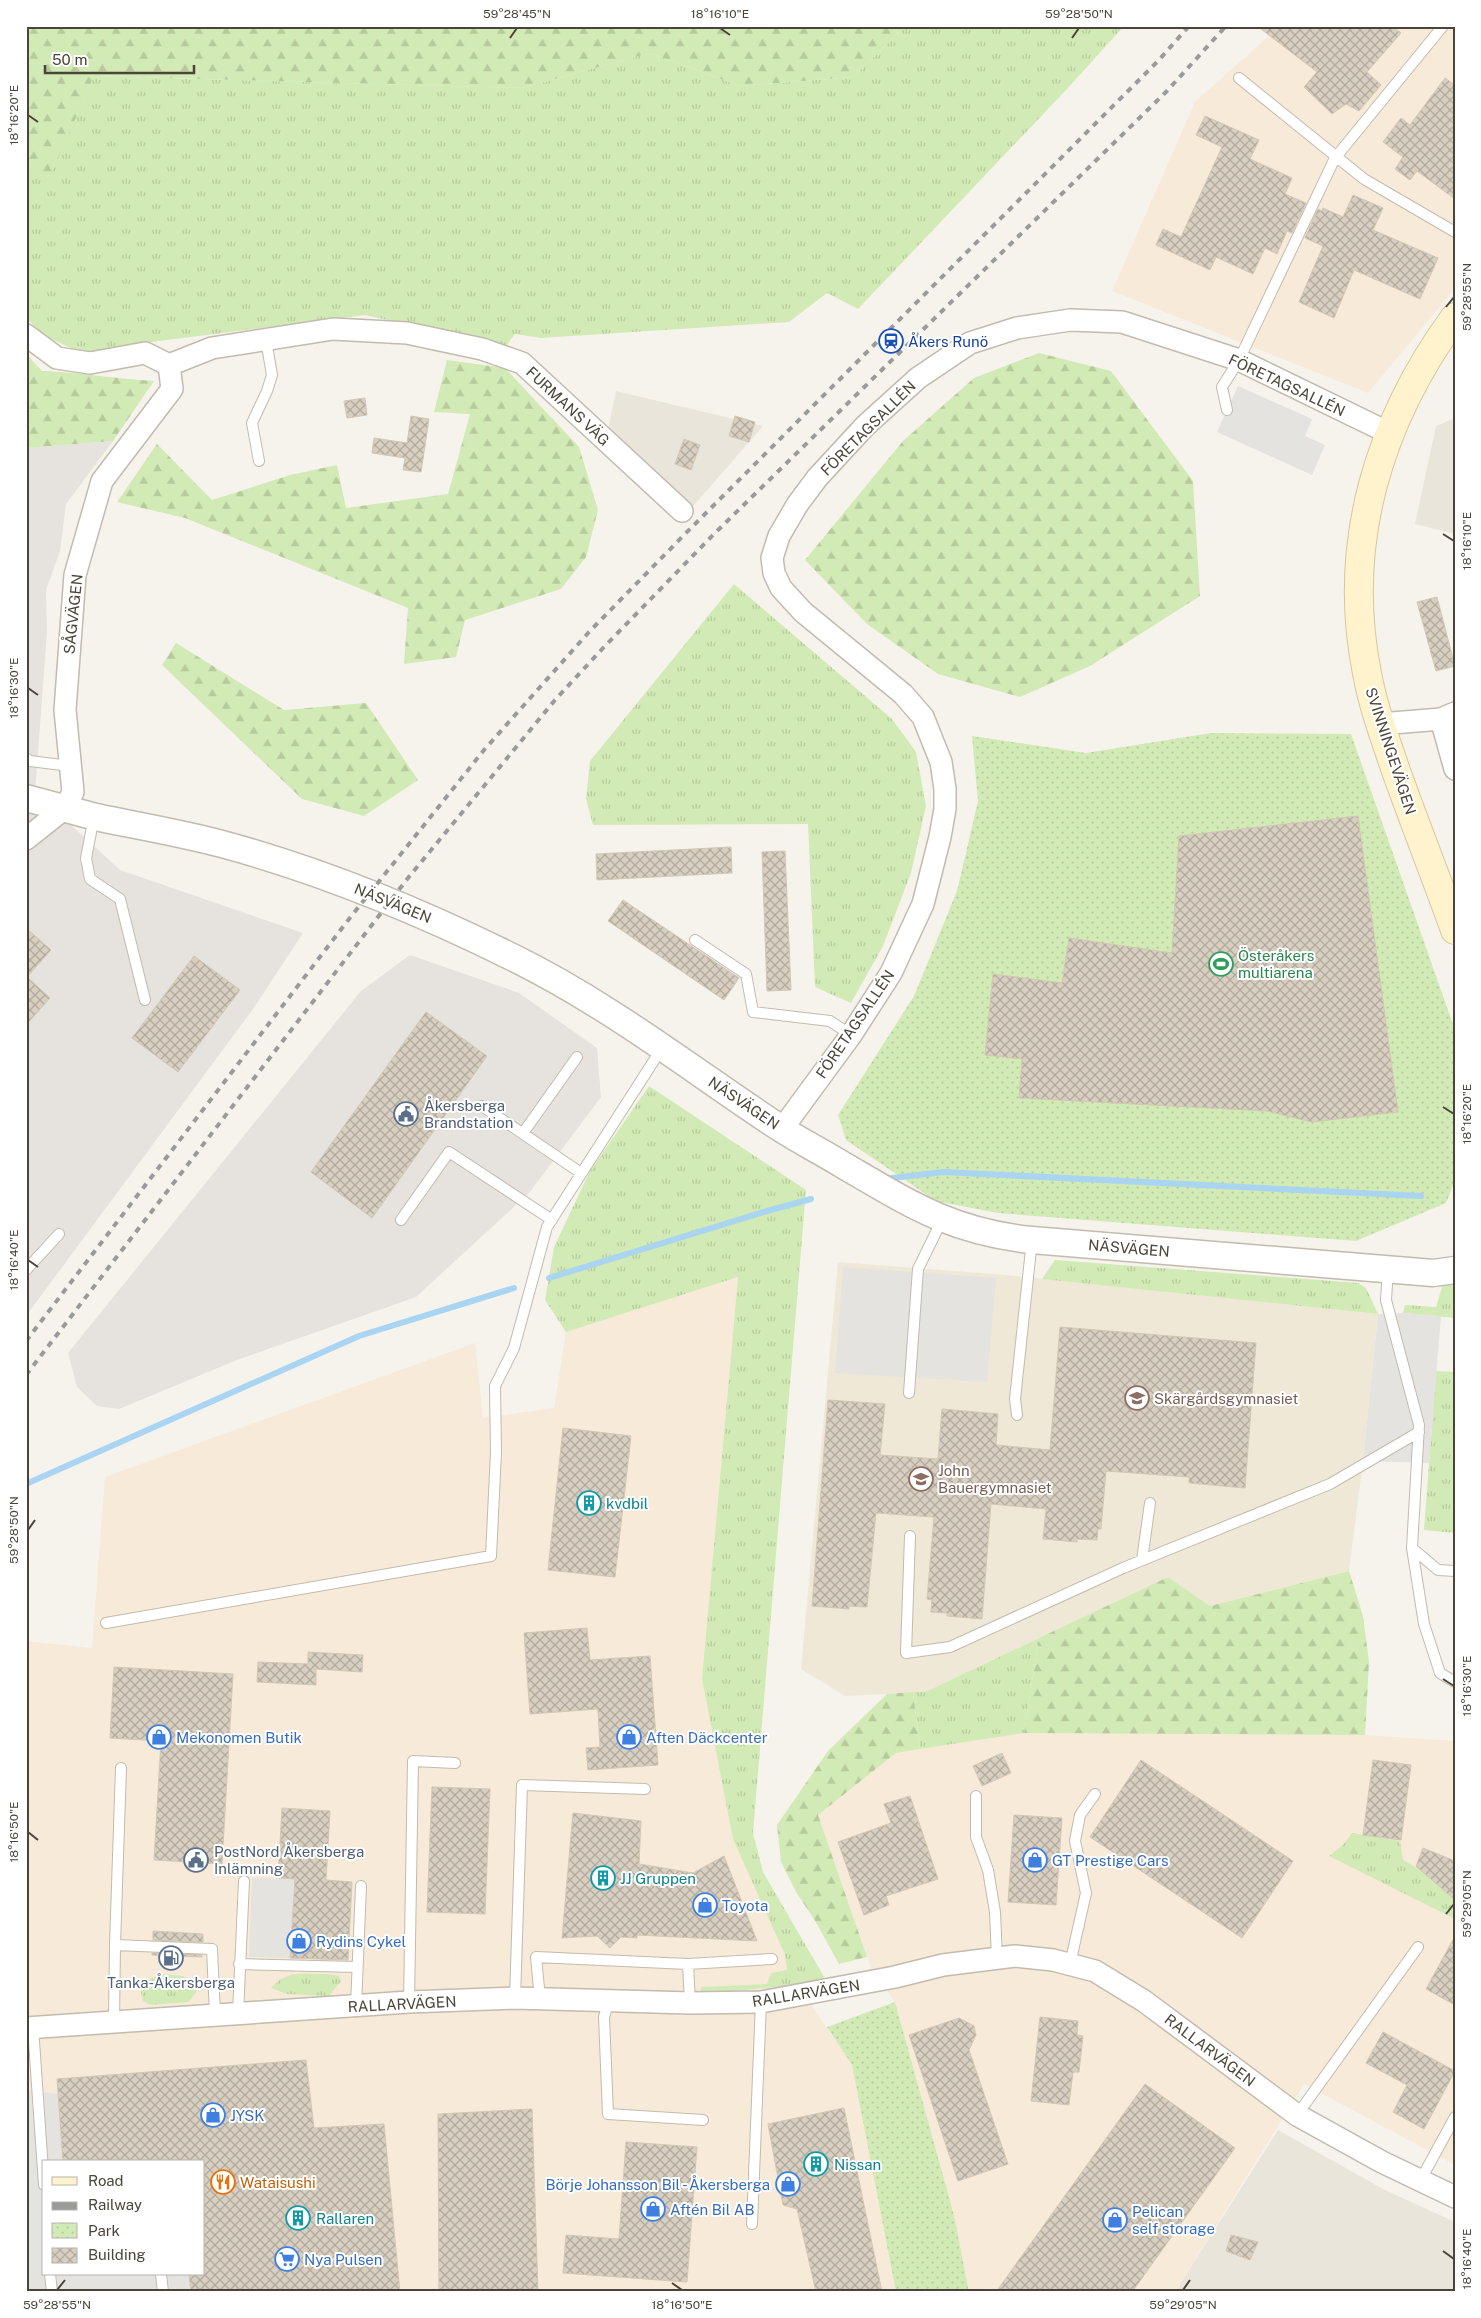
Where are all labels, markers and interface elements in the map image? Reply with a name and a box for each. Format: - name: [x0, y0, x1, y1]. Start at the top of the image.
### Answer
- text: 59°28'45"N: [483, 7, 551, 21]
- text: 18°16'10"E: [691, 7, 749, 21]
- text: 59°28'50"N: [1045, 7, 1113, 21]
- scale bar: [45, 42, 194, 74]
- text: 50 m: [52, 51, 87, 68]
- text: 18°16'20"E: [7, 85, 21, 145]
- text: 59°28'55"N: [1460, 263, 1474, 331]
- station icon: Åkers Runö: [878, 328, 904, 354]
- place label: Åkers Runö: [908, 332, 988, 350]
- street label: FÖRETAGSALLÉN: [1226, 350, 1348, 419]
- street label: FURMANS VÄG: [523, 362, 614, 449]
- street label: FÖRETAGSALLÉN: [816, 376, 919, 479]
- text: 18°16'10"E: [1460, 512, 1474, 570]
- street label: SÅGVÄGEN: [59, 573, 86, 655]
- text: 18°16'30"E: [7, 658, 21, 718]
- street label: SVINNINGEVÄGEN: [1362, 685, 1421, 817]
- street label: NÄSVÄGEN: [352, 879, 434, 926]
- place label: Österåkers multiarena: [1238, 946, 1314, 981]
- sports icon: Österåkers multiarena: [1208, 951, 1234, 977]
- street label: FÖRETAGSALLÉN: [812, 966, 897, 1081]
- street label: NÄSVÄGEN: [705, 1072, 783, 1133]
- text: 18°16'20"E: [1460, 1084, 1474, 1144]
- place label: Åkersberga Brandstation: [424, 1096, 513, 1131]
- public building icon: Åkersberga Brandstation: [393, 1101, 419, 1127]
- text: 18°16'40"E: [7, 1230, 21, 1290]
- street label: NÄSVÄGEN: [1088, 1235, 1171, 1260]
- school or university icon: Skärgårdsgymnasiet: [1124, 1385, 1150, 1411]
- place label: Skärgårdsgymnasiet: [1154, 1390, 1298, 1407]
- place label: John Bauergymnasiet: [938, 1462, 1052, 1496]
- school or university icon: John Bauergymnasiet: [908, 1466, 934, 1492]
- building icon: kvdbil: [576, 1490, 602, 1516]
- place label: kvdbil: [606, 1495, 648, 1512]
- text: 59°28'50"N: [7, 1496, 21, 1564]
- text: 18°16'30"E: [1460, 1656, 1474, 1716]
- shop icon: Mekonomen Butik: [146, 1724, 172, 1750]
- shop icon: Aften Däckcenter: [616, 1724, 642, 1750]
- place label: Mekonomen Butik: [176, 1729, 302, 1746]
- place label: Aften Däckcenter: [646, 1729, 768, 1746]
- text: 18°16'50"E: [7, 1801, 21, 1863]
- place label: PostNord Åkersberga Inlämning: [214, 1842, 364, 1877]
- public building icon: PostNord Åkersberga Inlämning: [183, 1847, 209, 1873]
- shop icon: GT Prestige Cars: [1022, 1847, 1048, 1873]
- place label: GT Prestige Cars: [1052, 1852, 1169, 1869]
- building icon: JJ Gruppen: [590, 1865, 616, 1891]
- place label: JJ Gruppen: [620, 1870, 696, 1887]
- text: 59°29'05"N: [1460, 1870, 1474, 1938]
- shop icon: Toyota: [692, 1892, 718, 1918]
- place label: Toyota: [722, 1897, 768, 1914]
- shop icon: Rydins Cykel: [286, 1928, 312, 1954]
- place label: Rydins Cykel: [316, 1933, 406, 1950]
- fuel station icon: Tanka-Åkersberga: [158, 1945, 184, 1971]
- place label: Tanka-Åkersberga: [107, 1973, 235, 1991]
- street label: RALLARVÄGEN: [751, 1975, 861, 2010]
- street label: RALLARVÄGEN: [347, 1992, 457, 2015]
- street label: RALLARVÄGEN: [1161, 2010, 1259, 2090]
- shop icon: JYSK: [200, 2102, 226, 2128]
- place label: JYSK: [230, 2107, 265, 2124]
- building icon: Nissan: [803, 2151, 829, 2177]
- place label: Nissan: [834, 2156, 881, 2173]
- legend: [42, 2160, 205, 2276]
- restaurant icon: Wataisushi: [210, 2169, 236, 2195]
- shop icon: Börje Johansson Bil - Åkersberga: [775, 2171, 801, 2197]
- text: Road: [88, 2172, 124, 2189]
- place label: Wataisushi: [240, 2174, 316, 2191]
- place label: Börje Johansson Bil - Åkersberga: [545, 2175, 770, 2193]
- text: Railway: [88, 2196, 142, 2213]
- shop icon: Aftén Bil AB: [640, 2196, 666, 2222]
- place label: Aftén Bil AB: [670, 2201, 755, 2218]
- place label: Pelican self storage: [1132, 2203, 1215, 2237]
- building icon: Rallaren: [285, 2205, 311, 2231]
- shop icon: Pelican self storage: [1102, 2207, 1128, 2233]
- place label: Rallaren: [316, 2210, 374, 2227]
- text: Park: [88, 2222, 120, 2239]
- text: 18°16'40"E: [1460, 2229, 1474, 2289]
- text: Building: [88, 2246, 146, 2263]
- supermarket icon: Nya Pulsen: [274, 2246, 300, 2272]
- place label: Nya Pulsen: [304, 2251, 382, 2268]
- text: 59°28'55"N: [23, 2298, 91, 2312]
- text: 18°16'50"E: [651, 2298, 713, 2312]
- text: 59°29'05"N: [1149, 2298, 1217, 2312]

